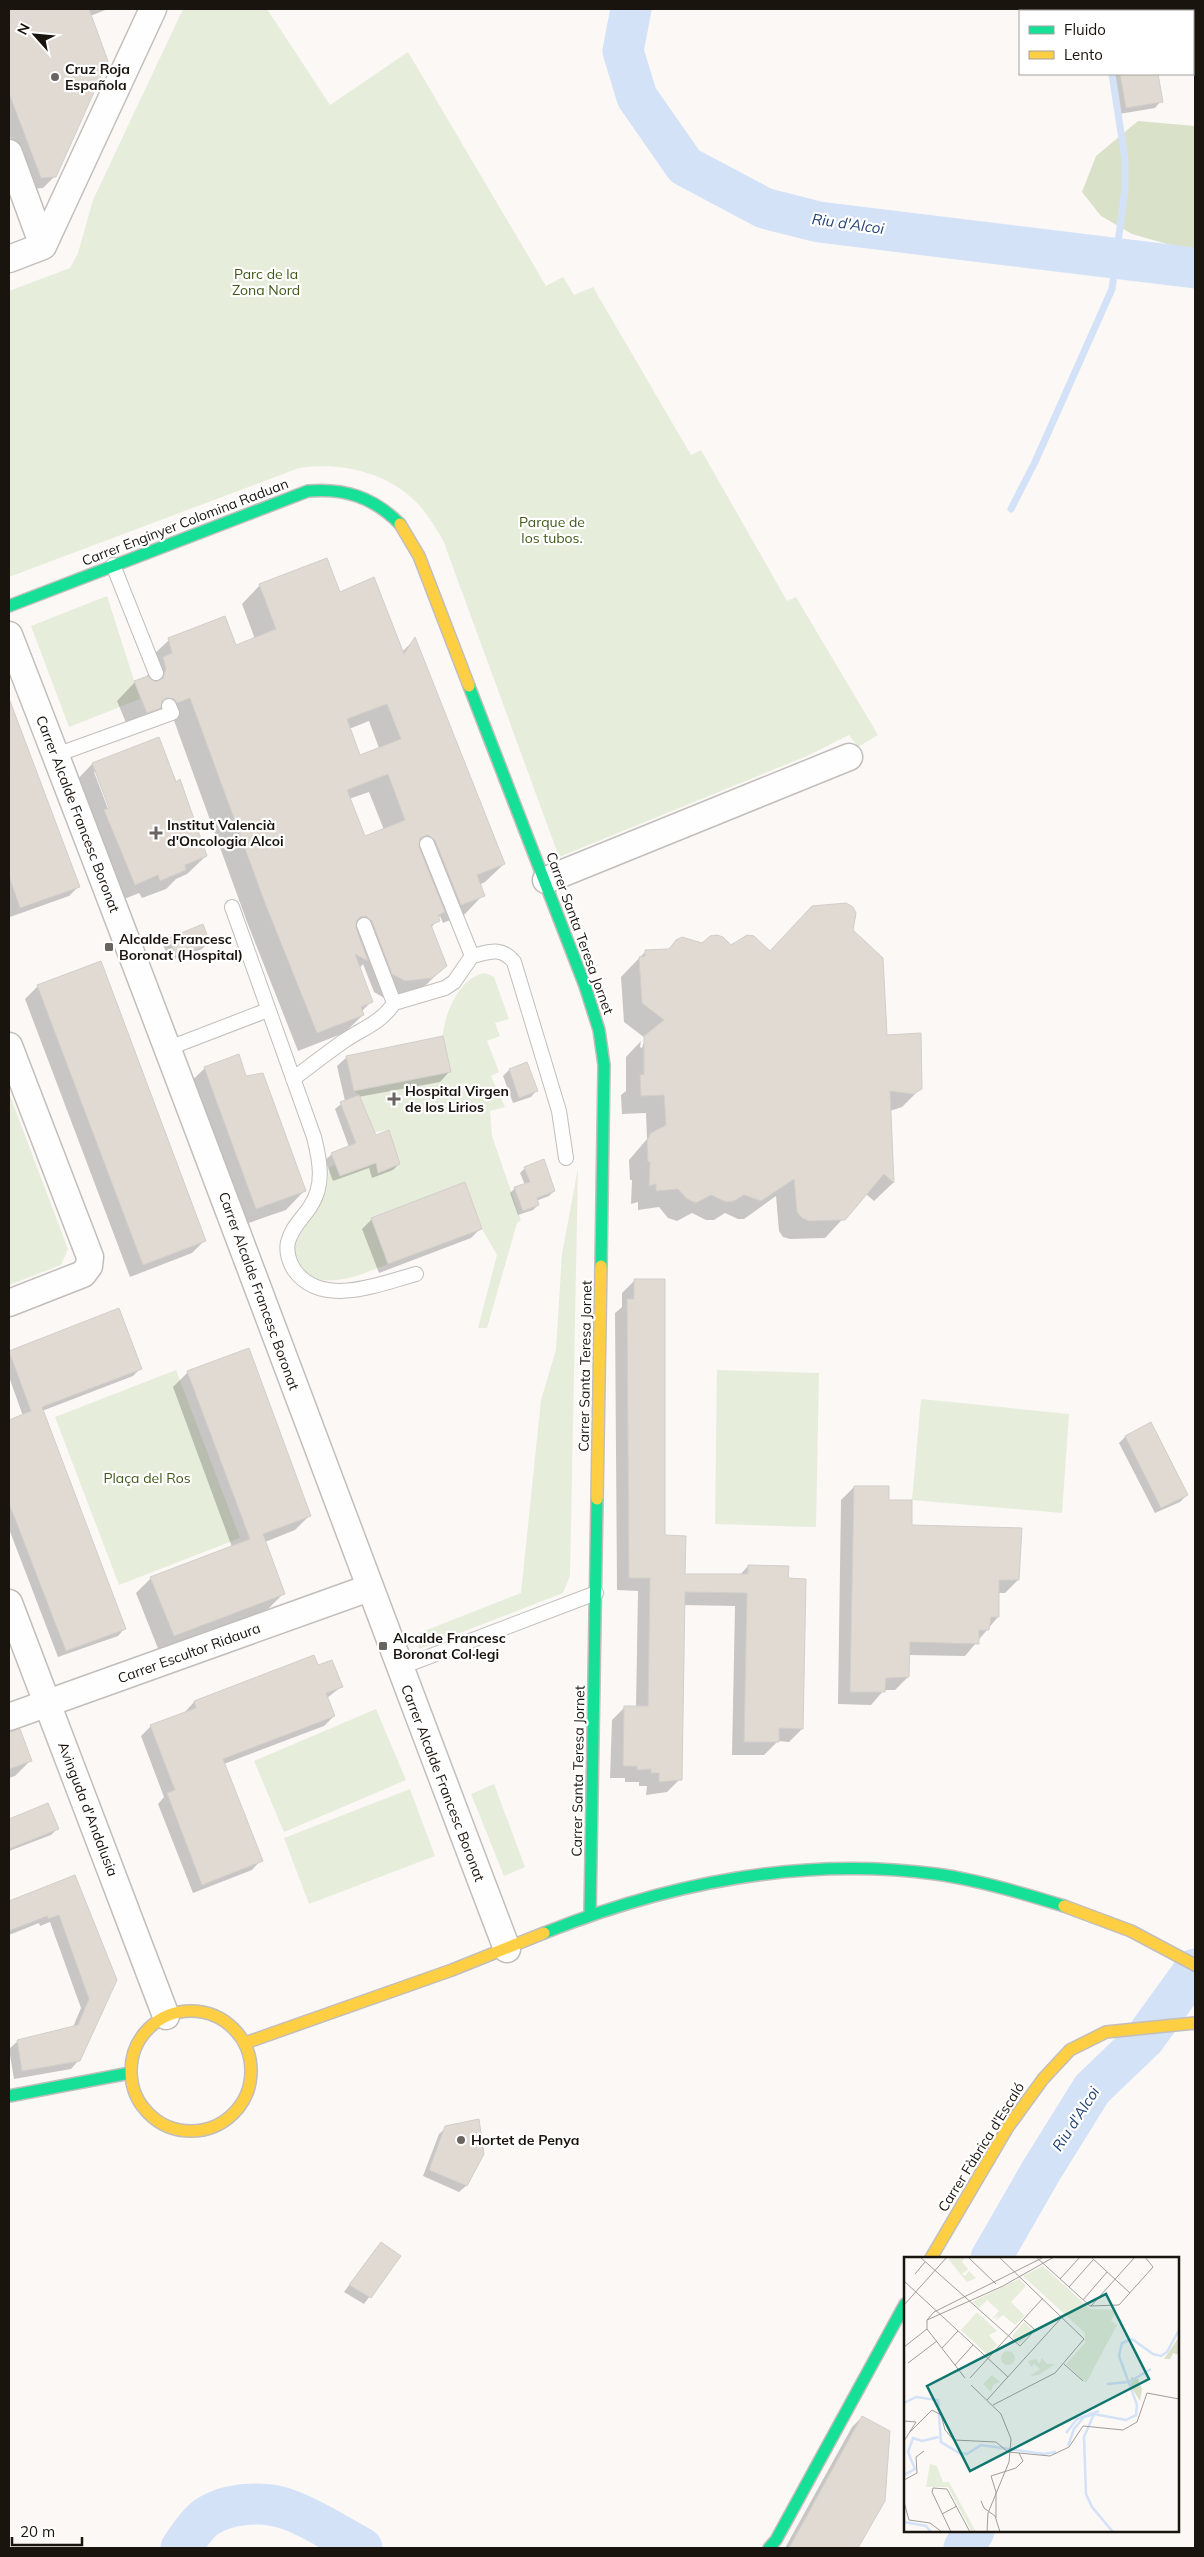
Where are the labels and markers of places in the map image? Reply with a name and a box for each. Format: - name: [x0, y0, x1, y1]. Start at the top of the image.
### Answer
- place label: Cruz Roja Española: [65, 60, 130, 94]
- marker: Cruz Roja Española: [49, 71, 61, 83]
- place label: Institut Valencià d'Oncologia Alcoi: [167, 816, 284, 850]
- marker: Institut Valencià d'Oncologia Alcoi: [149, 826, 163, 840]
- place label: Alcalde Francesc Boronat (Hospital): [119, 930, 243, 964]
- marker: Alcalde Francesc Boronat (Hospital): [103, 941, 115, 953]
- place label: Hospital Virgen de los Lirios: [405, 1082, 509, 1116]
- marker: Hospital Virgen de los Lirios: [387, 1092, 401, 1106]
- place label: Alcalde Francesc Boronat Col·legi: [393, 1629, 506, 1663]
- marker: Alcalde Francesc Boronat Col·legi: [377, 1640, 389, 1652]
- place label: Hortet de Penya: [471, 2131, 579, 2149]
- marker: Hortet de Penya: [455, 2134, 467, 2146]

